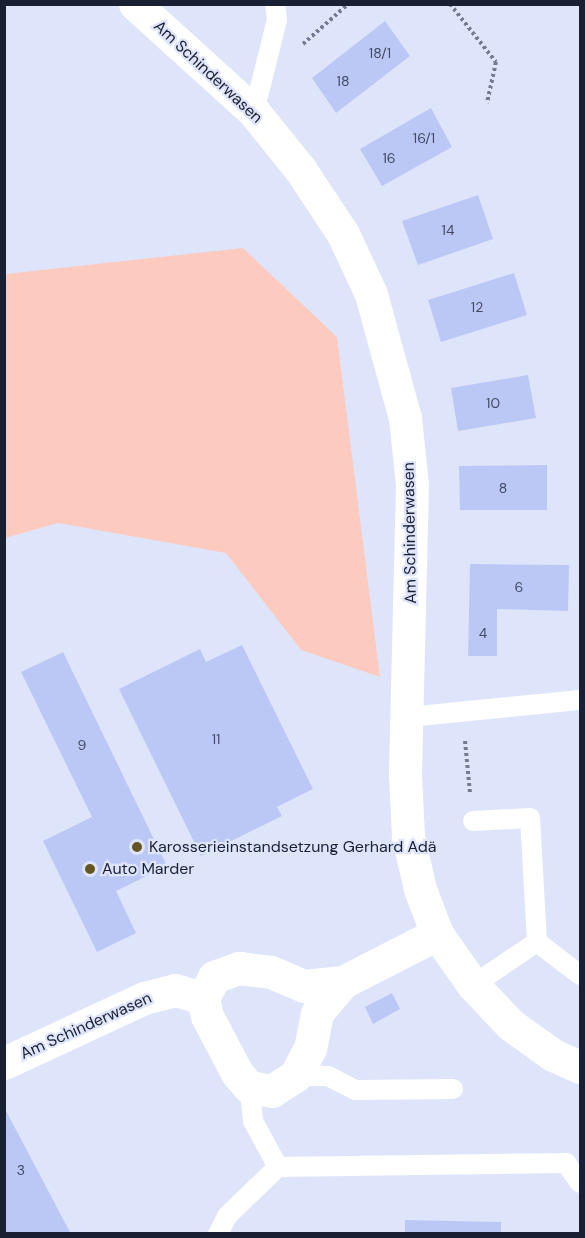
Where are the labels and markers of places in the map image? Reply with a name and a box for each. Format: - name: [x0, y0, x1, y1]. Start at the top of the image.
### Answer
- place label: Karosserieinstandsetzung Gerhard Adä: [149, 837, 437, 857]
- marker: Karosserieinstandsetzung Gerhard Adä: [130, 840, 144, 854]
- place label: Auto Marder: [102, 859, 194, 879]
- marker: Auto Marder: [83, 862, 97, 876]

